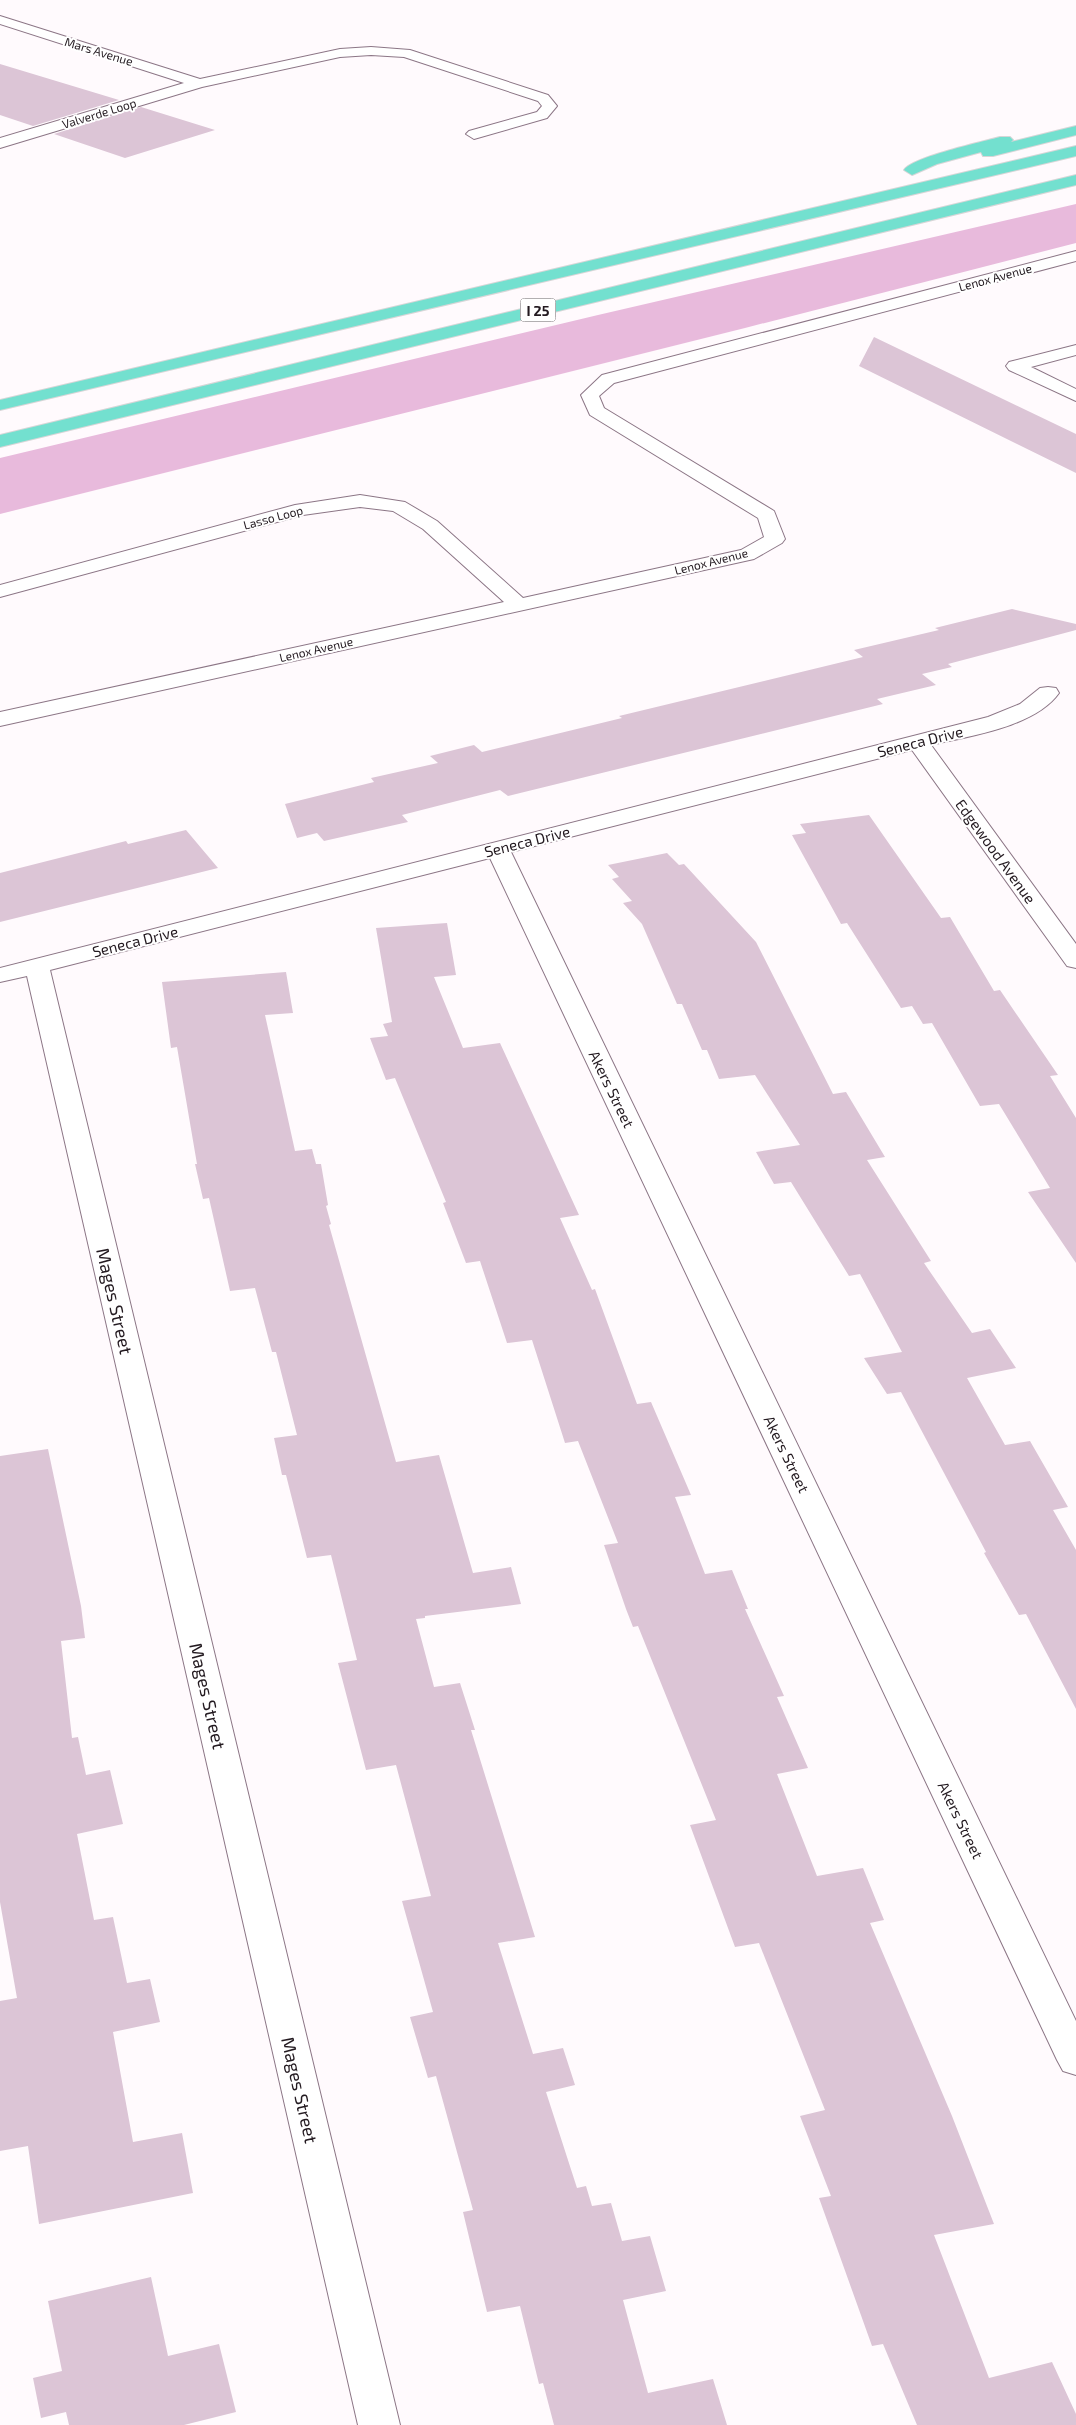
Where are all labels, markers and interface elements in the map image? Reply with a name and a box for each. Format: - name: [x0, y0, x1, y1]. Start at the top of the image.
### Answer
- street label: Mars Avenue: [63, 34, 135, 68]
- street label: Valverde Loop: [60, 95, 138, 131]
- street label: Lenox Avenue: [957, 261, 1033, 293]
- road number: I 25: [520, 298, 556, 322]
- street label: Lasso Loop: [242, 502, 304, 532]
- street label: Lenox Avenue: [673, 545, 749, 577]
- street label: Lenox Avenue: [278, 634, 354, 664]
- street label: Seneca Drive: [875, 722, 965, 760]
- street label: Edgewood Avenue: [952, 795, 1040, 907]
- street label: Seneca Drive: [482, 822, 572, 860]
- street label: Seneca Drive: [90, 922, 180, 960]
- street label: Akers Street: [586, 1048, 639, 1131]
- street label: Mages Street: [92, 1246, 138, 1356]
- street label: Akers Street: [761, 1413, 814, 1496]
- street label: Mages Street: [185, 1641, 231, 1751]
- street label: Akers Street: [935, 1779, 988, 1862]
- street label: Mages Street: [277, 2035, 323, 2145]

